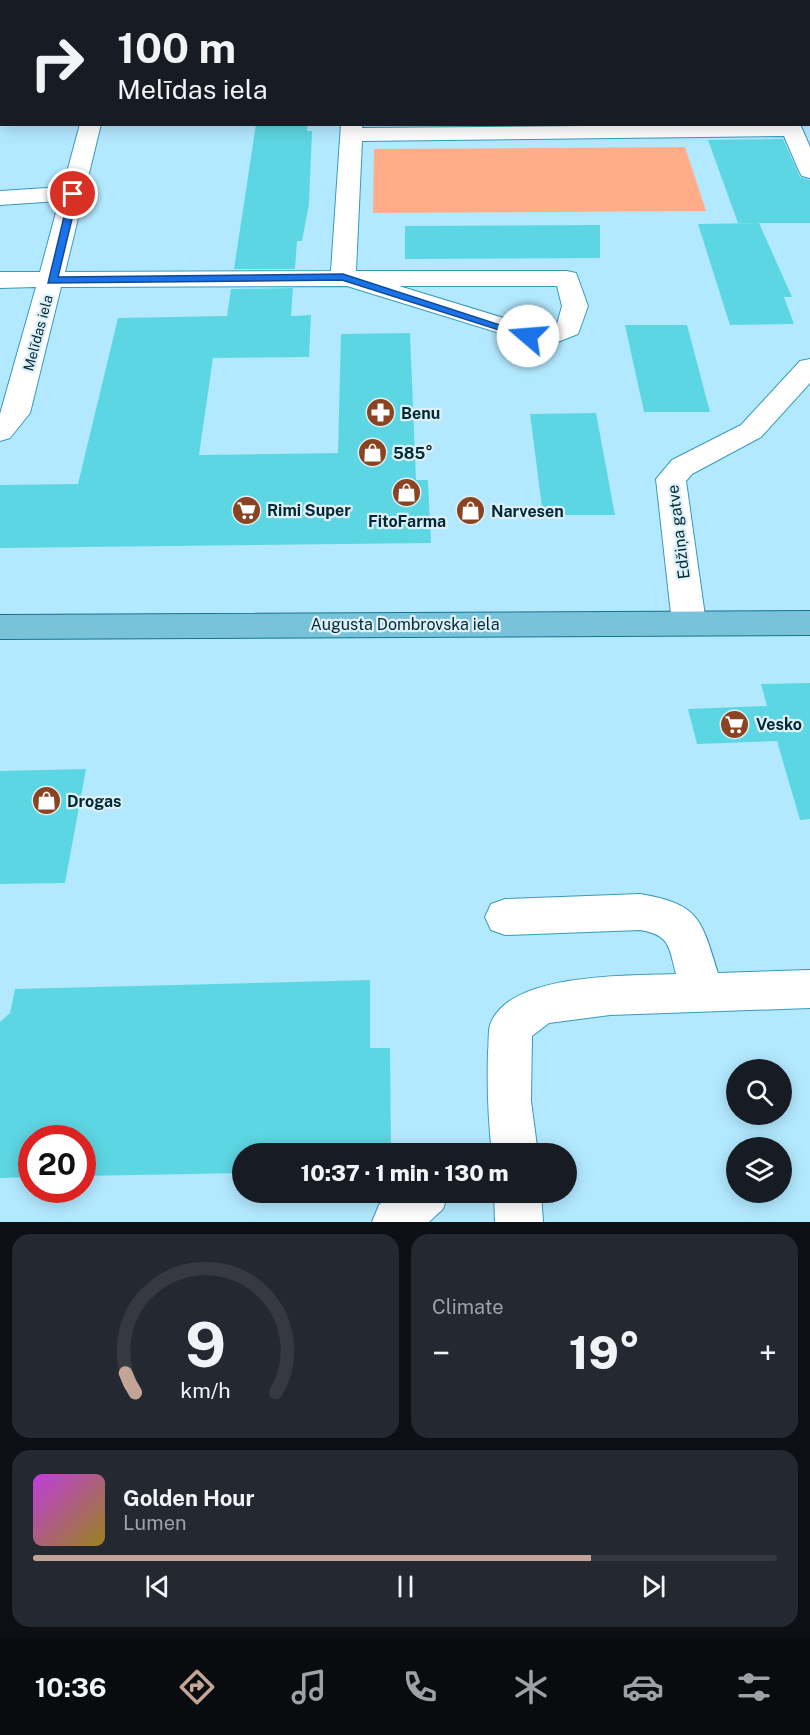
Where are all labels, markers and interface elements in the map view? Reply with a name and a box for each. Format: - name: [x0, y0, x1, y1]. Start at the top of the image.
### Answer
- text: 100 m: [117, 23, 236, 72]
- icon: right: [18, 24, 96, 102]
- text: Melīdas iela: [117, 73, 268, 105]
- pin: [47, 168, 98, 219]
- icon: arrive: [56, 177, 89, 210]
- street label: Melīdas iela: [20, 293, 56, 373]
- position arrow: [496, 304, 560, 368]
- pharmacy icon: Benu: [364, 397, 396, 429]
- place label: Benu: [401, 404, 440, 423]
- shop icon: 585°: [356, 437, 388, 469]
- place label: 585°: [393, 444, 433, 463]
- shop icon: FitoFarma: [391, 477, 423, 509]
- street label: Edžiņa gatve: [663, 484, 694, 580]
- supermarket icon: Rimi Super: [230, 494, 262, 526]
- shop icon: Narvesen: [454, 495, 486, 527]
- place label: Rimi Super: [267, 501, 351, 520]
- place label: Narvesen: [491, 502, 564, 521]
- place label: FitoFarma: [368, 512, 446, 531]
- street label: Augusta Dombrovska iela: [310, 615, 500, 634]
- supermarket icon: Vesko: [719, 708, 751, 740]
- place label: Vesko: [756, 715, 802, 734]
- shop icon: Drogas: [30, 785, 62, 817]
- place label: Drogas: [67, 792, 121, 811]
- map controls: [726, 1059, 792, 1203]
- button: search: [726, 1059, 792, 1125]
- speed limit sign: 20: [18, 1125, 96, 1203]
- button: layers: [726, 1137, 792, 1203]
- text: 10:37 · 1 min · 130 m: [301, 1160, 508, 1186]
- text: Climate: [432, 1295, 504, 1319]
- text: 9: [185, 1308, 226, 1381]
- text: 19°: [569, 1326, 640, 1379]
- text: −: [432, 1334, 450, 1372]
- text: +: [759, 1334, 777, 1372]
- text: km/h: [180, 1378, 231, 1403]
- text: Golden Hour: [123, 1485, 254, 1511]
- text: Lumen: [123, 1511, 187, 1535]
- icon: previous: [141, 1570, 174, 1603]
- icon: pause: [389, 1570, 422, 1603]
- icon: next: [637, 1570, 670, 1603]
- icon: directions: [176, 1666, 218, 1708]
- icon: music: [288, 1666, 330, 1708]
- icon: phone: [399, 1666, 441, 1708]
- icon: climate: [510, 1666, 552, 1708]
- icon: car: [622, 1666, 664, 1708]
- icon: filters: [733, 1666, 775, 1708]
- text: 10:36: [35, 1671, 107, 1703]

